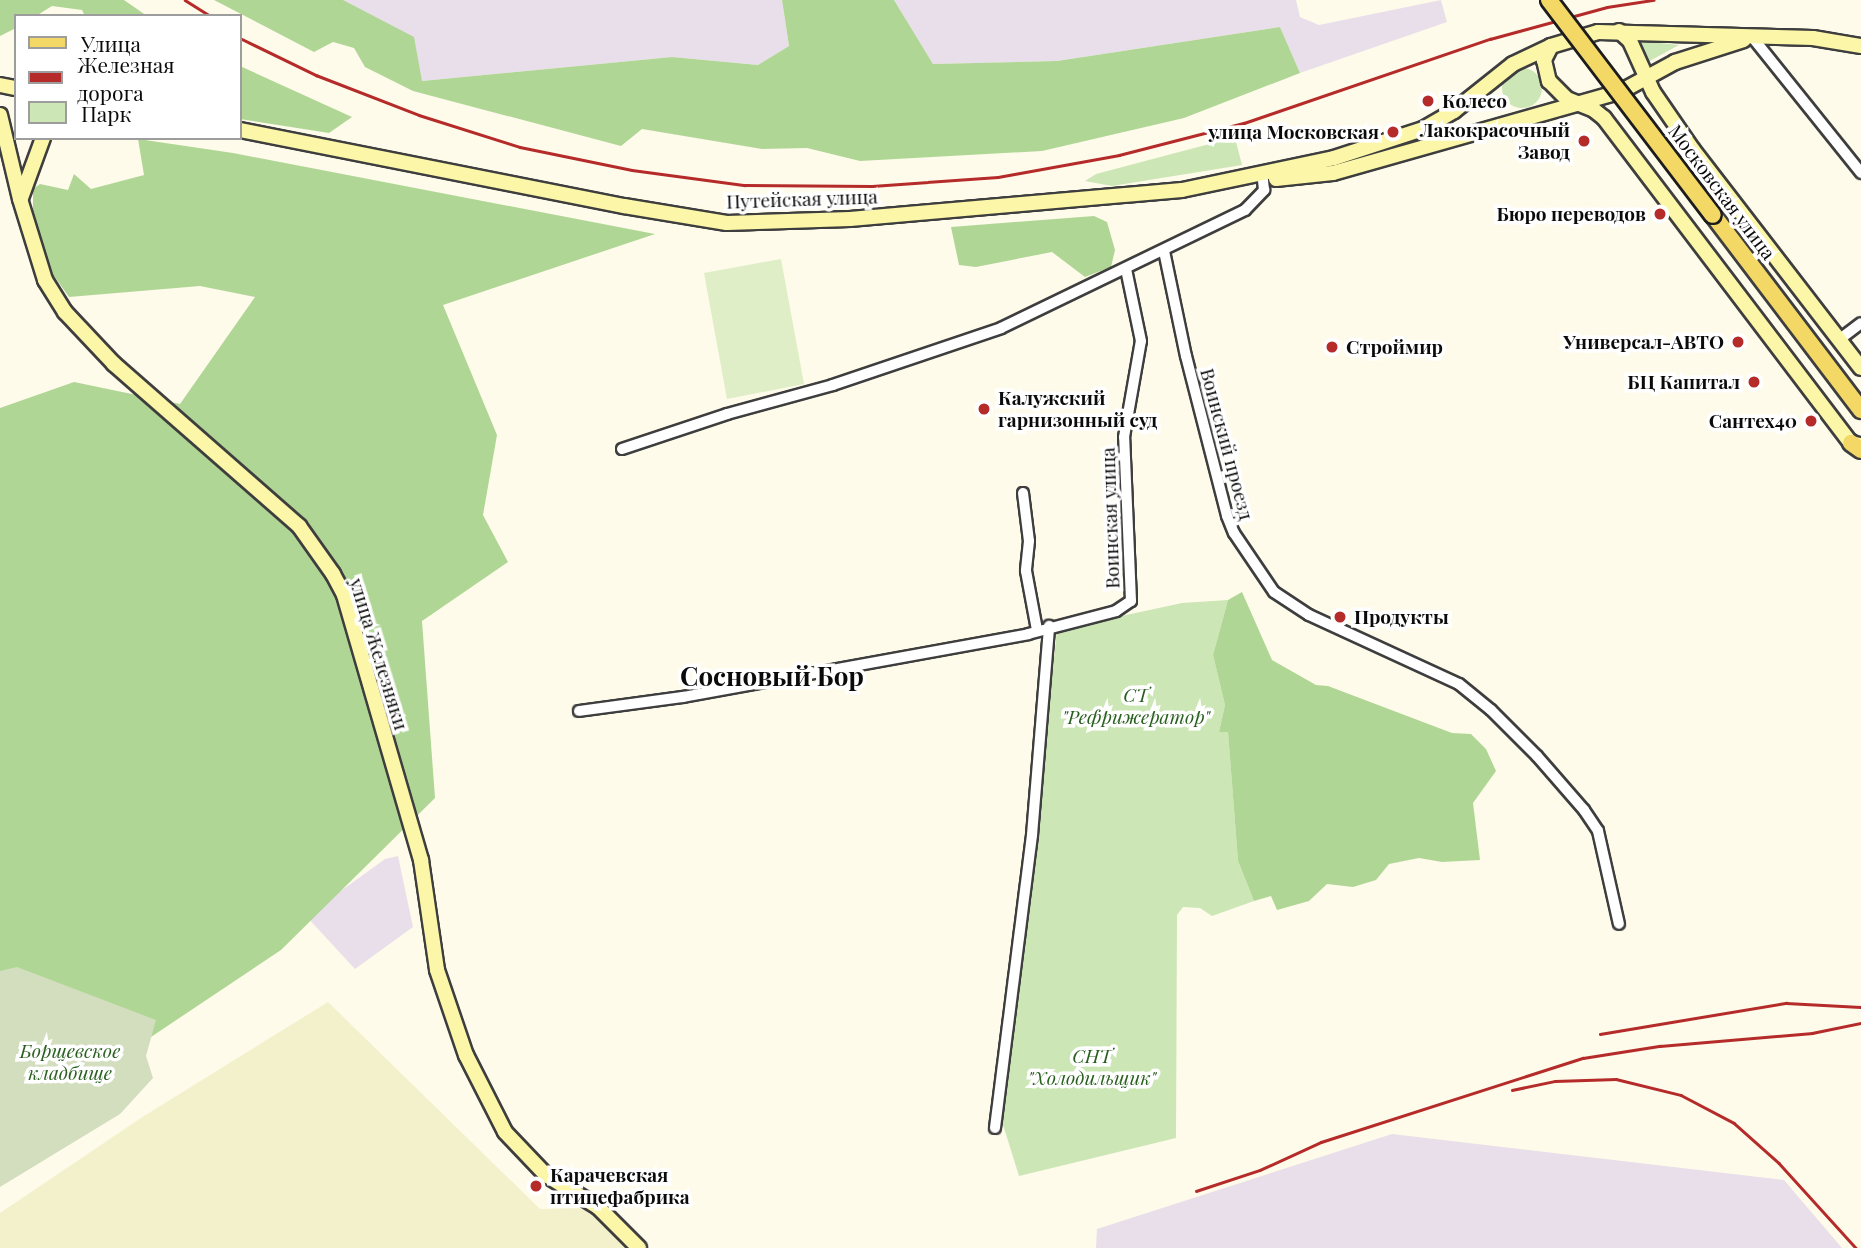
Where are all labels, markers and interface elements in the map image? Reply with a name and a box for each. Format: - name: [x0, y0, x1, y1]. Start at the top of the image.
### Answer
- legend: [14, 14, 242, 140]
- text: Улица: [81, 29, 141, 57]
- text: Железная дорога: [77, 50, 174, 106]
- place label: Колесо: [1442, 90, 1507, 112]
- marker: Колесо: [1420, 93, 1436, 109]
- text: Парк: [81, 99, 131, 127]
- place label: Лакокрасочный Завод: [1420, 119, 1570, 163]
- street label: Московская улица: [1664, 120, 1780, 264]
- place label: улица Московская: [1208, 121, 1379, 143]
- marker: улица Московская: [1385, 124, 1401, 140]
- marker: Лакокрасочный Завод: [1576, 133, 1592, 149]
- street label: Путейская улица: [726, 185, 878, 213]
- place label: Бюро переводов: [1496, 203, 1646, 225]
- marker: Бюро переводов: [1652, 206, 1668, 222]
- place label: Универсал-АВТО: [1563, 331, 1724, 353]
- marker: Универсал-АВТО: [1730, 334, 1746, 350]
- place label: Строймир: [1346, 336, 1443, 358]
- marker: Строймир: [1324, 339, 1340, 355]
- street label: Воинский проезд: [1196, 366, 1258, 522]
- place label: БЦ Капитал: [1627, 371, 1740, 393]
- marker: БЦ Капитал: [1746, 374, 1762, 390]
- place label: Калужский гарнизонный суд: [998, 387, 1158, 431]
- marker: Калужский гарнизонный суд: [976, 401, 992, 417]
- place label: Сантех40: [1709, 410, 1797, 432]
- marker: Сантех40: [1803, 413, 1819, 429]
- street label: Воинская улица: [1096, 447, 1124, 589]
- street label: улица Железняки: [345, 575, 413, 733]
- place label: Продукты: [1354, 606, 1449, 628]
- marker: Продукты: [1332, 609, 1348, 625]
- district label: Сосновый Бор: [680, 660, 864, 692]
- park label: СТ "Рефрижератор": [1062, 684, 1210, 728]
- park label: Борщевское кладбище: [20, 1040, 120, 1084]
- park label: СНТ "Холодильщик": [1028, 1045, 1156, 1089]
- place label: Карачевская птицефабрика: [550, 1164, 690, 1208]
- marker: Карачевская птицефабрика: [528, 1178, 544, 1194]

